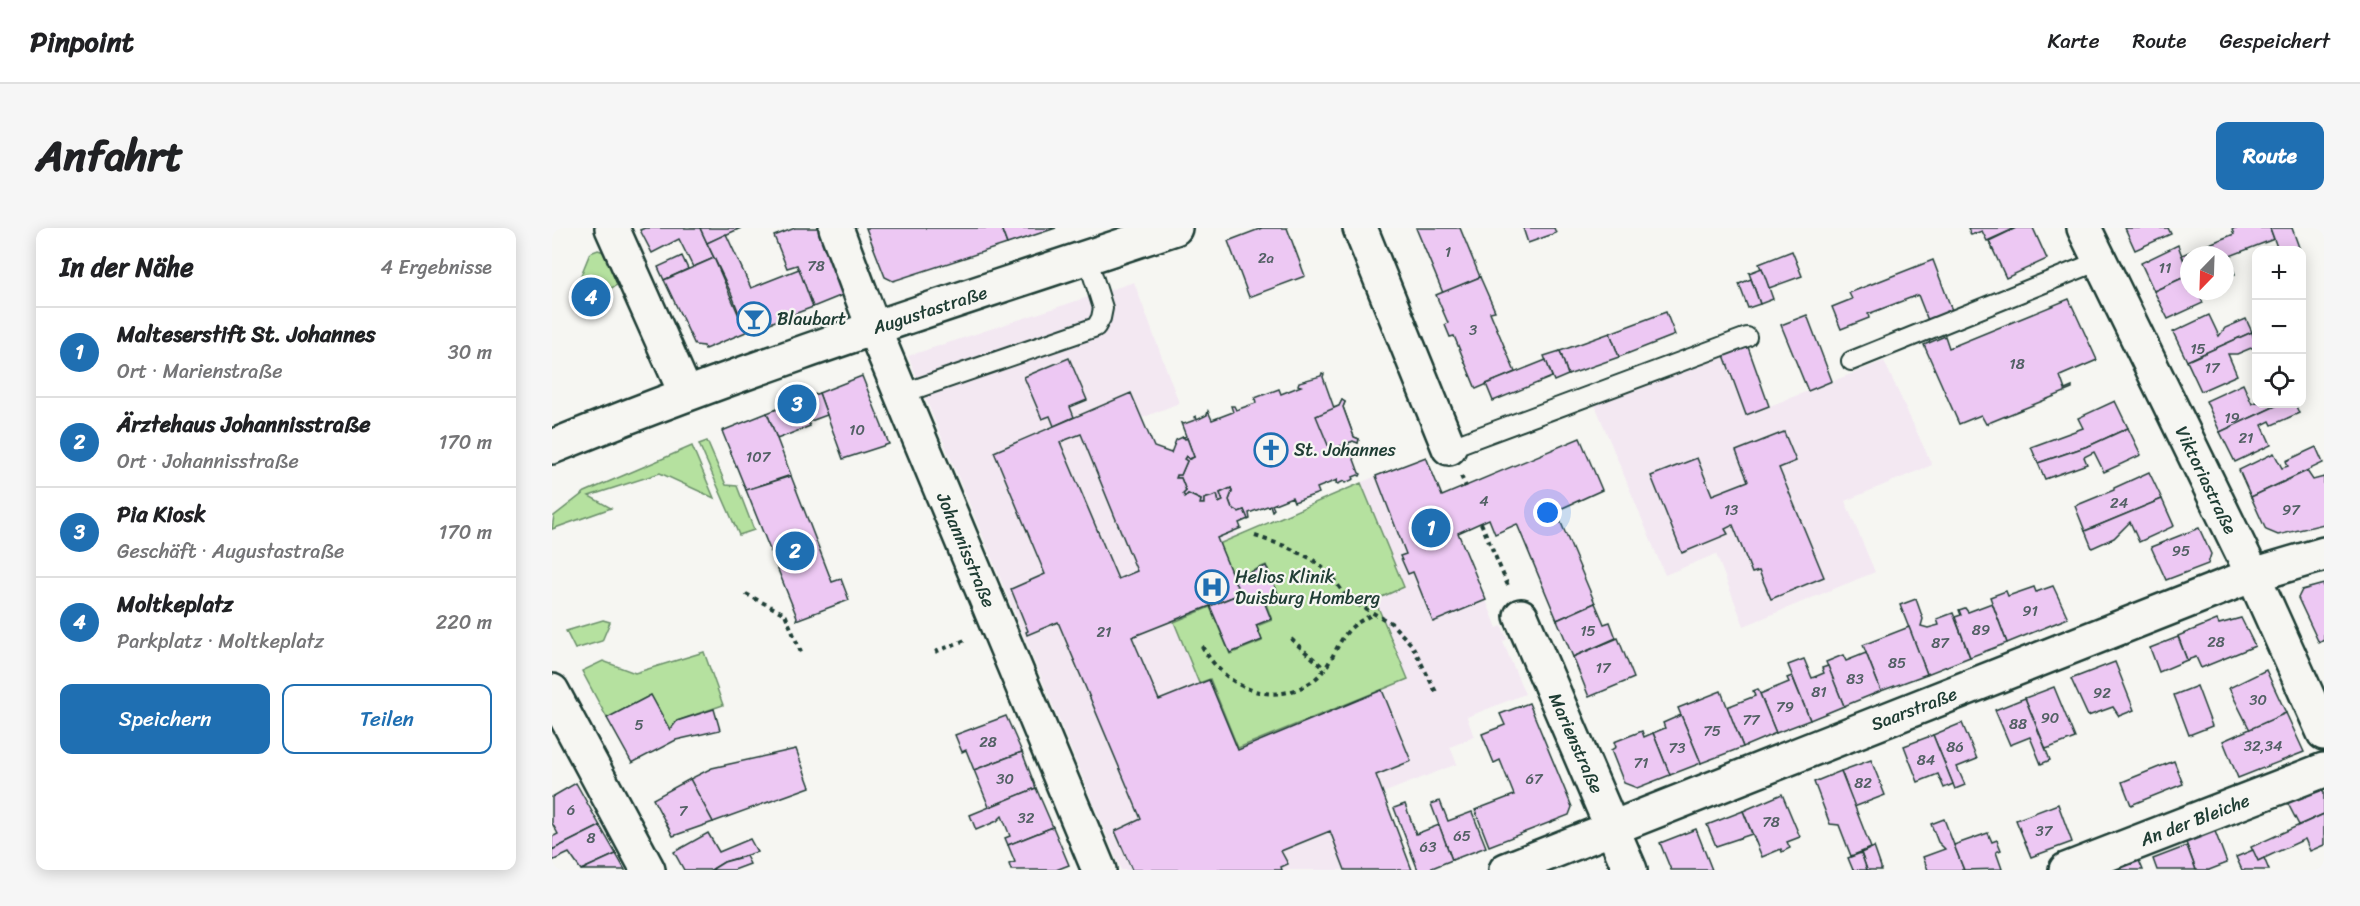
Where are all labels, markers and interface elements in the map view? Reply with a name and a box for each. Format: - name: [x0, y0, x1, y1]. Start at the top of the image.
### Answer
- text: Pinpoint: [30, 17, 134, 66]
- text: Karte: [2048, 22, 2099, 60]
- text: Route: [2132, 22, 2186, 60]
- text: Gespeichert: [2219, 22, 2330, 60]
- text: Anfahrt: [36, 119, 183, 193]
- button: Route: [2216, 122, 2324, 190]
- house number: 1: [1445, 239, 1451, 265]
- text: In der Nähe: [60, 244, 194, 290]
- house number: 2a: [1258, 245, 1275, 271]
- north arrow: [2180, 246, 2234, 300]
- map controls: [2252, 246, 2306, 408]
- button: +: [2252, 246, 2306, 300]
- text: 4 Ergebnisse: [381, 250, 492, 285]
- house number: 78: [807, 253, 825, 279]
- house number: 11: [2159, 255, 2171, 281]
- pin: 4: [572, 274, 610, 320]
- street label: Augustastraße: [868, 276, 992, 344]
- button: −: [2252, 300, 2306, 354]
- bar icon: Blaubart: [736, 301, 772, 337]
- place label: Blaubart: [777, 303, 846, 335]
- text: Malteserstift St. Johannes: [117, 315, 376, 354]
- house number: 3: [1469, 317, 1477, 343]
- text: 1: [75, 335, 84, 370]
- text: 30 m: [448, 335, 492, 370]
- house number: 15: [2190, 336, 2206, 362]
- house number: 18: [2009, 351, 2025, 377]
- text: Ort · Marienstraße: [117, 354, 282, 389]
- button: locate: [2252, 354, 2306, 408]
- house number: 17: [2204, 355, 2221, 381]
- pin: 3: [778, 382, 816, 426]
- text: Ärztehaus Johannisstraße: [117, 405, 370, 444]
- house number: 19: [2224, 405, 2240, 431]
- house number: 10: [849, 417, 865, 443]
- street label: Viktoriastraße: [2166, 420, 2246, 540]
- text: 2: [74, 425, 85, 460]
- text: 170 m: [439, 425, 492, 460]
- house number: 21: [2238, 425, 2254, 451]
- church icon: St. Johannes: [1253, 432, 1289, 468]
- place label: St. Johannes: [1294, 434, 1396, 466]
- text: Ort · Johannisstraße: [117, 444, 299, 479]
- house number: 107: [746, 444, 772, 470]
- street label: Johannisstraße: [927, 486, 1005, 613]
- house number: 4: [1479, 488, 1489, 514]
- house number: 24: [2110, 490, 2128, 516]
- text: Pia Kiosk: [117, 495, 206, 534]
- house number: 13: [1724, 497, 1738, 523]
- house number: 97: [2282, 497, 2301, 523]
- your location: [1533, 498, 1562, 527]
- pin: 1: [1412, 506, 1450, 550]
- text: 3: [74, 515, 85, 550]
- text: 170 m: [439, 515, 492, 550]
- pin: 2: [776, 528, 814, 574]
- text: Geschäft · Augustastraße: [117, 534, 344, 569]
- house number: 95: [2172, 538, 2190, 564]
- place label: Helios Klinik Duisburg Homberg: [1235, 561, 1380, 614]
- hospital icon: Helios Klinik Duisburg Homberg: [1194, 569, 1230, 605]
- text: Moltkeplatz: [117, 585, 233, 624]
- house number: 91: [2022, 598, 2038, 624]
- text: 4: [73, 605, 86, 640]
- text: 220 m: [436, 605, 492, 640]
- house number: 89: [1972, 617, 1990, 643]
- house number: 15: [1580, 618, 1596, 644]
- house number: 21: [1096, 619, 1112, 645]
- text: Parkplatz · Moltkeplatz: [117, 624, 324, 659]
- house number: 28: [2207, 629, 2225, 655]
- house number: 87: [1931, 630, 1950, 656]
- house number: 85: [1888, 650, 1906, 676]
- house number: 17: [1595, 655, 1612, 681]
- house number: 83: [1846, 666, 1864, 692]
- street label: Saarstraße: [1866, 678, 1962, 740]
- house number: 81: [1811, 679, 1827, 705]
- house number: 92: [2093, 680, 2111, 706]
- button: Speichern: [60, 684, 270, 754]
- button: Teilen: [282, 684, 492, 754]
- street label: Marienstraße: [1539, 687, 1613, 799]
- house number: 30: [2249, 687, 2267, 713]
- house number: 79: [1776, 694, 1794, 720]
- house number: 90: [2041, 705, 2059, 731]
- house number: 77: [1742, 707, 1761, 733]
- house number: 88: [2009, 711, 2027, 737]
- house number: 5: [634, 712, 644, 738]
- house number: 75: [1703, 718, 1721, 744]
- house number: 28: [979, 729, 997, 755]
- house number: 32,34: [2244, 733, 2282, 759]
- house number: 86: [1946, 734, 1964, 760]
- house number: 73: [1669, 735, 1685, 761]
- house number: 84: [1917, 747, 1935, 773]
- house number: 71: [1633, 750, 1649, 776]
- house number: 30: [996, 766, 1014, 792]
- house number: 67: [1525, 766, 1544, 792]
- house number: 82: [1854, 770, 1872, 796]
- street label: An der Bleiche: [2134, 784, 2255, 856]
- house number: 6: [567, 797, 575, 823]
- house number: 7: [679, 798, 689, 824]
- house number: 32: [1018, 805, 1035, 831]
- house number: 78: [1762, 809, 1780, 835]
- house number: 37: [2036, 818, 2054, 844]
- house number: 65: [1453, 823, 1471, 849]
- house number: 8: [586, 825, 596, 851]
- house number: 63: [1420, 834, 1436, 860]

